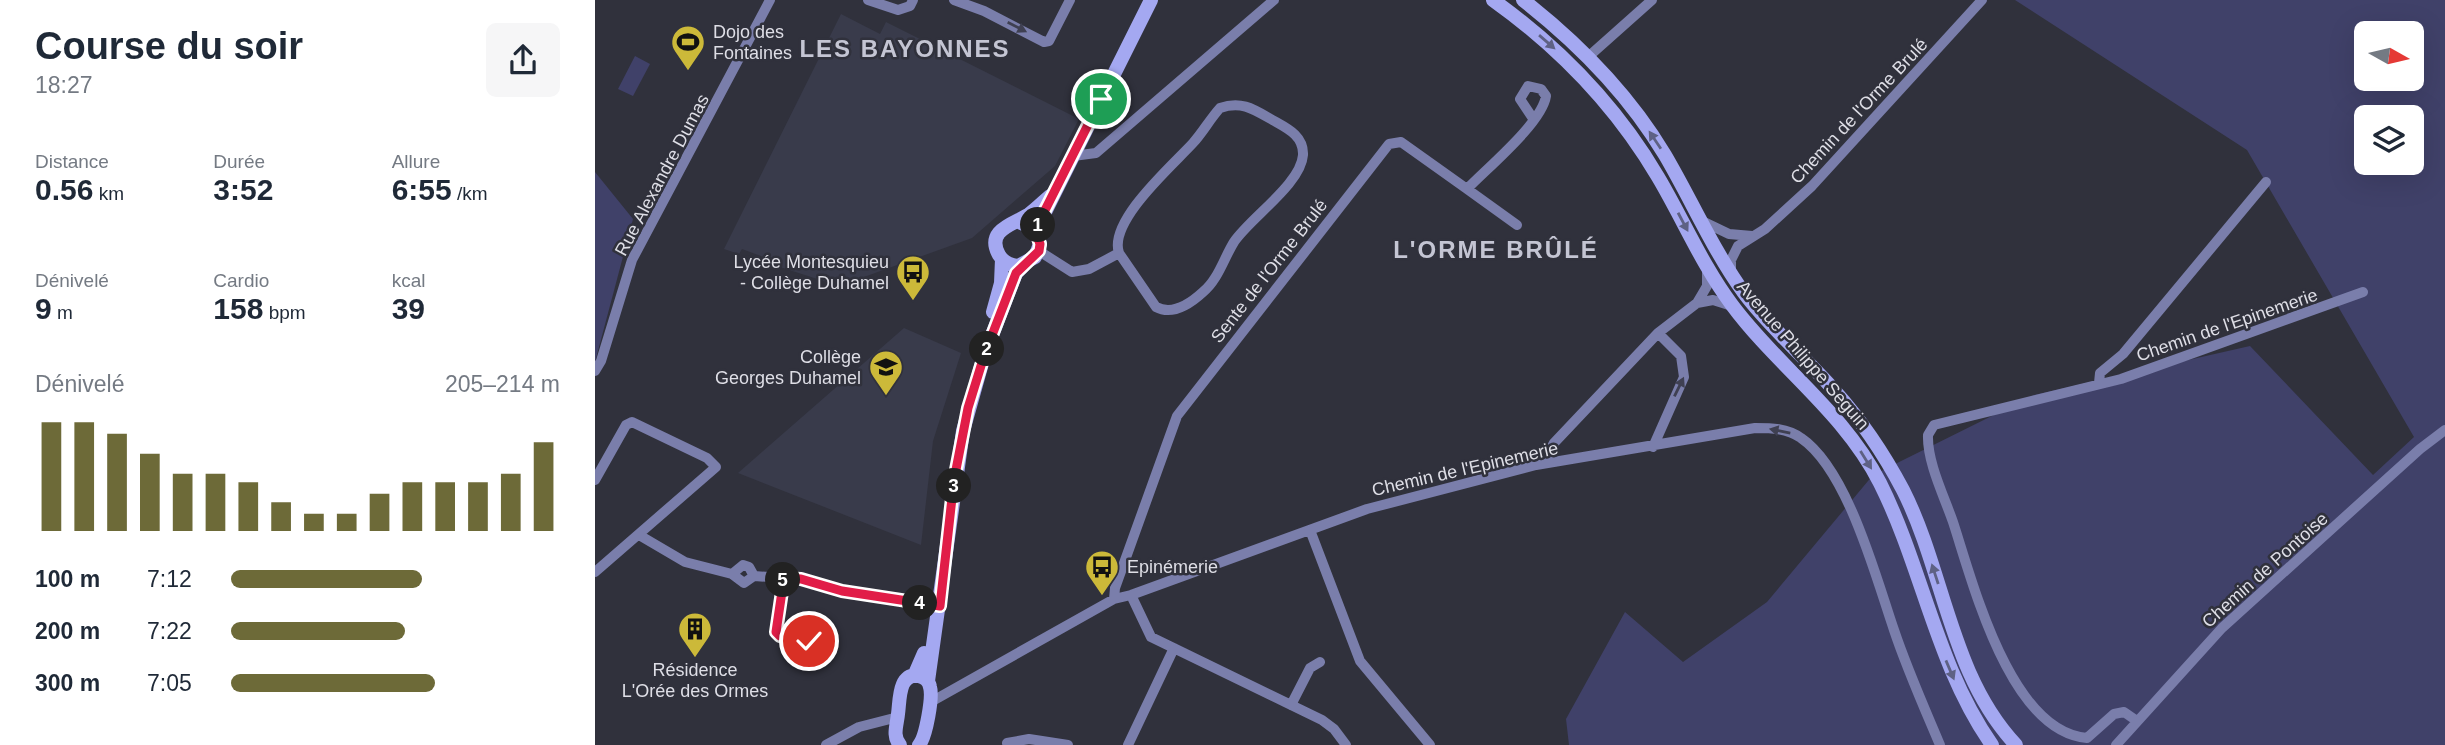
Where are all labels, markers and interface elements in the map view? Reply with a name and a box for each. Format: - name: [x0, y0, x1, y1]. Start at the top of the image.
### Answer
- north arrow: [2354, 21, 2424, 91]
- map controls: [2354, 21, 2424, 175]
- place label: Dojo des Fontaines: [713, 22, 792, 63]
- one-way arrow: [1007, 22, 1027, 33]
- button: share: [486, 23, 560, 97]
- sports icon: Dojo des Fontaines: [669, 23, 707, 72]
- text: Course du soir: [35, 25, 303, 67]
- one-way arrow: [1538, 34, 1555, 49]
- street label: Chemin de l'Orme Brulé: [1786, 34, 1932, 188]
- district label: LES BAYONNES: [799, 35, 1011, 62]
- pin: [1071, 69, 1131, 129]
- text: 18:27: [35, 72, 93, 98]
- icon: arrive: [1082, 80, 1120, 118]
- street label: Rue Alexandre Dumas: [611, 91, 713, 259]
- button: layers: [2354, 105, 2424, 175]
- one-way arrow: [1648, 131, 1662, 149]
- text: Distance: [35, 151, 109, 172]
- text: Durée: [213, 151, 265, 172]
- text: Allure: [392, 151, 440, 172]
- text: 0.56: [35, 173, 93, 206]
- text: 3:52: [213, 173, 273, 206]
- text: 6:55: [392, 173, 452, 206]
- text: km: [93, 183, 124, 204]
- text: /km: [452, 183, 488, 204]
- street label: Sente de l'Orme Brulé: [1207, 195, 1331, 347]
- pin: 1: [1021, 208, 1055, 243]
- one-way arrow: [1676, 213, 1688, 233]
- text: 1: [1032, 214, 1043, 235]
- district label: L'ORME BRÛLÉ: [1393, 236, 1599, 263]
- place label: Lycée Montesquieu - Collège Duhamel: [734, 252, 889, 293]
- bus stop icon: Lycée Montesquieu - Collège Duhamel: [894, 253, 932, 302]
- text: Dénivelé: [35, 270, 109, 291]
- text: Cardio: [213, 270, 269, 291]
- text: kcal: [392, 270, 425, 291]
- street label: Avenue Philippe Seguin: [1733, 276, 1873, 434]
- street label: Chemin de l'Epinemerie: [2134, 285, 2320, 365]
- text: 9: [35, 292, 52, 325]
- text: 158: [213, 292, 263, 325]
- text: 39: [392, 292, 425, 325]
- text: m: [52, 302, 73, 323]
- text: bpm: [263, 302, 306, 323]
- pin: 2: [969, 332, 1005, 366]
- text: 2: [981, 338, 992, 359]
- place label: Collège Georges Duhamel: [715, 347, 861, 388]
- school or university icon: Collège Georges Duhamel: [867, 348, 905, 397]
- text: Dénivelé: [35, 371, 125, 397]
- text: 205–214 m: [445, 371, 560, 397]
- one-way arrow: [1673, 377, 1684, 397]
- one-way arrow: [1769, 425, 1791, 436]
- street label: Chemin de l'Epinemerie: [1370, 438, 1560, 500]
- one-way arrow: [1859, 450, 1872, 469]
- pin: 3: [937, 468, 971, 504]
- text: 3: [948, 475, 959, 496]
- street label: Chemin de Pontoise: [2198, 508, 2332, 632]
- bus stop icon: Epinémerie: [1083, 548, 1121, 597]
- place label: Epinémerie: [1127, 557, 1218, 577]
- pin: 5: [765, 562, 801, 598]
- one-way arrow: [1929, 564, 1940, 585]
- text: 100 m: [35, 566, 100, 592]
- text: 7:12: [147, 566, 192, 592]
- text: 5: [777, 569, 788, 590]
- pin: 4: [903, 586, 937, 620]
- text: 4: [914, 592, 925, 613]
- building icon: Résidence L'Orée des Ormes: [676, 610, 714, 659]
- pin: [779, 611, 839, 671]
- text: 200 m: [35, 618, 100, 644]
- text: 7:22: [147, 618, 192, 644]
- icon: check: [790, 622, 828, 660]
- place label: Résidence L'Orée des Ormes: [622, 660, 768, 701]
- one-way arrow: [1944, 660, 1956, 680]
- text: 300 m: [35, 670, 100, 696]
- text: 7:05: [147, 670, 192, 696]

